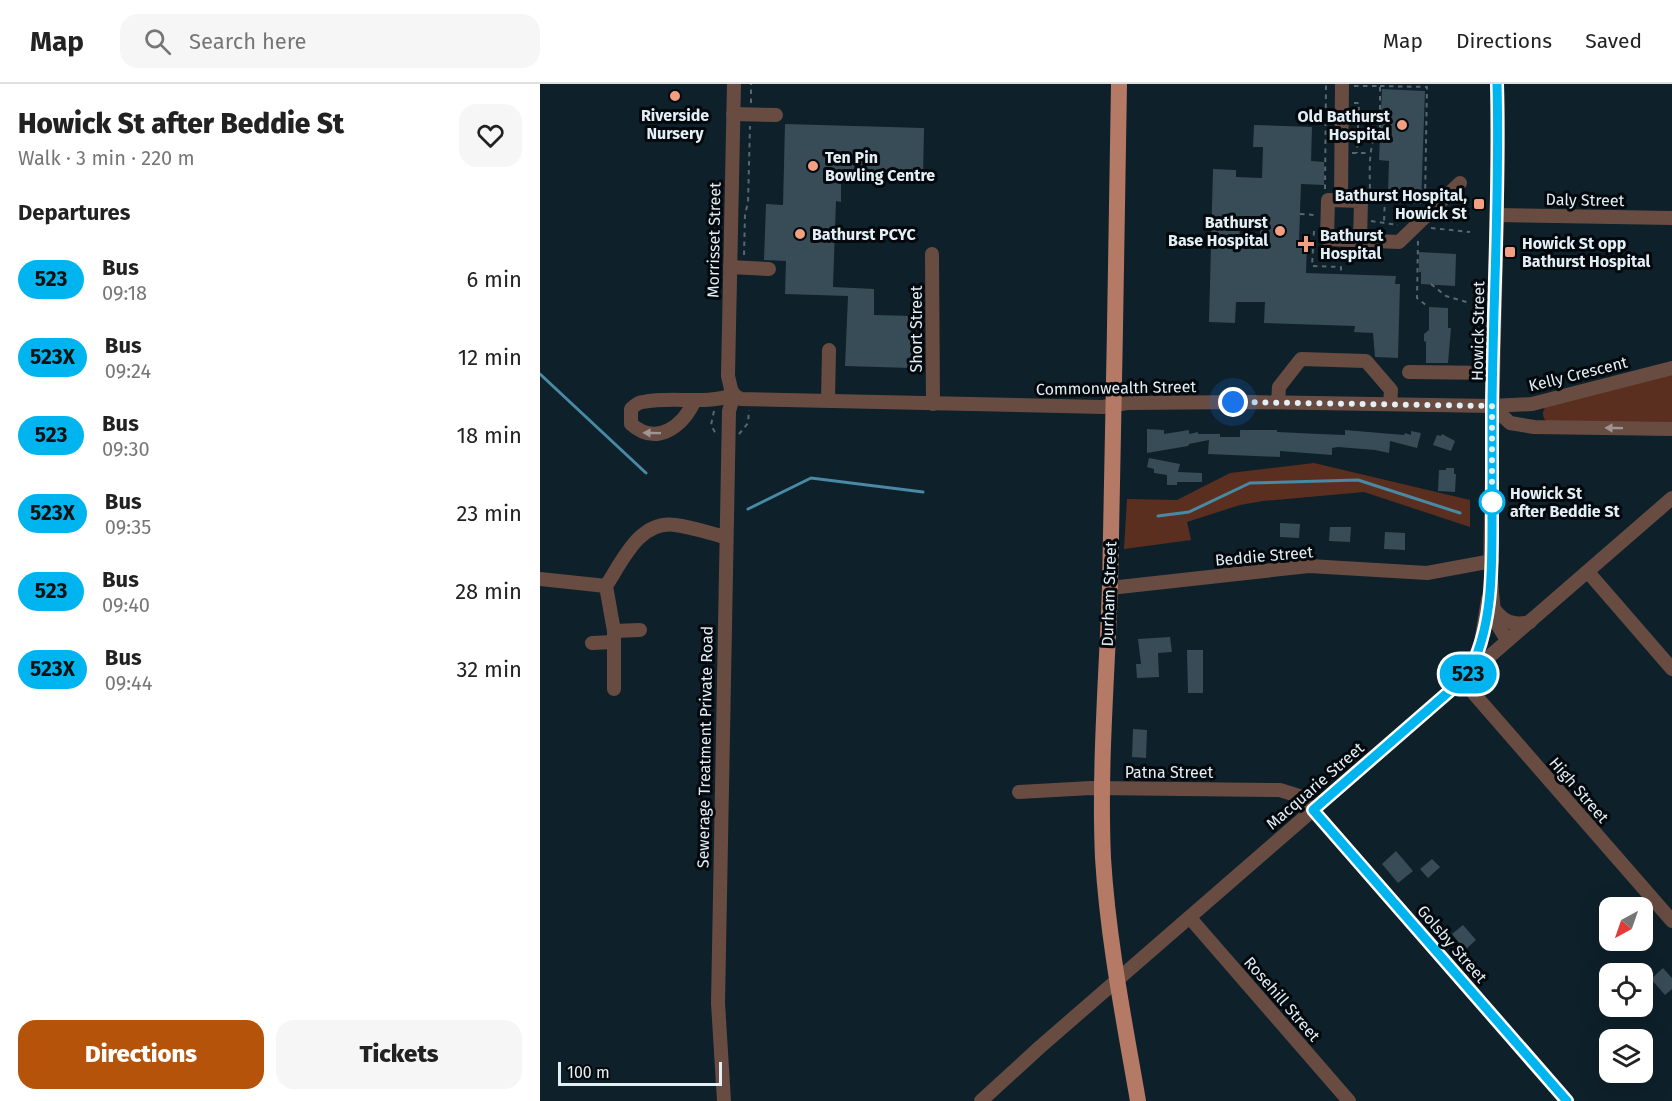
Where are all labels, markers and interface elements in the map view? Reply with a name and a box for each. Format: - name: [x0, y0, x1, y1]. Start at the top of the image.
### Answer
- search box: [120, 14, 540, 68]
- text: Map: [30, 25, 84, 58]
- icon: search: [141, 25, 174, 58]
- text: Search here: [189, 28, 307, 55]
- text: Map: [1383, 28, 1423, 54]
- text: Directions: [1456, 28, 1552, 54]
- text: Saved: [1585, 28, 1642, 54]
- marker: Riverside Nursery: [668, 89, 682, 103]
- button: heart: [459, 104, 522, 167]
- place label: Riverside Nursery: [641, 106, 709, 143]
- text: Howick St after Beddie St: [18, 107, 344, 140]
- place label: Old Bathurst Hospital: [1298, 107, 1391, 144]
- marker: Old Bathurst Hospital: [1395, 118, 1409, 132]
- text: Walk · 3 min · 220 m: [18, 146, 195, 170]
- place label: Ten Pin Bowling Centre: [825, 148, 935, 185]
- marker: Ten Pin Bowling Centre: [806, 159, 820, 173]
- street label: Morrisset Street: [703, 182, 725, 298]
- place label: Bathurst Hospital, Howick St: [1335, 186, 1468, 223]
- street label: Daly Street: [1545, 190, 1625, 210]
- marker: Bathurst Hospital, Howick St: [1472, 197, 1486, 211]
- text: Departures: [18, 199, 130, 226]
- place label: Bathurst Base Hospital: [1168, 213, 1269, 250]
- marker: Bathurst Base Hospital: [1273, 224, 1287, 238]
- place label: Bathurst PCYC: [812, 225, 917, 244]
- place label: Bathurst Hospital: [1320, 226, 1384, 263]
- marker: Bathurst PCYC: [793, 227, 807, 241]
- place label: Howick St opp Bathurst Hospital: [1522, 234, 1651, 271]
- marker: Bathurst Hospital: [1297, 235, 1315, 253]
- marker: Howick St opp Bathurst Hospital: [1503, 245, 1517, 259]
- text: Bus: [102, 254, 139, 281]
- text: 523: [35, 266, 67, 292]
- text: 6 min: [466, 266, 522, 293]
- text: 09:18: [102, 281, 147, 305]
- street label: Howick Street: [1468, 281, 1488, 381]
- street label: Short Street: [907, 285, 926, 373]
- text: Bus: [105, 332, 142, 359]
- text: 523X: [30, 344, 75, 370]
- text: 12 min: [458, 344, 522, 371]
- street label: Kelly Crescent: [1527, 353, 1630, 395]
- text: 09:24: [105, 359, 151, 383]
- street label: Commonwealth Street: [1036, 377, 1196, 399]
- your location: [1218, 387, 1248, 417]
- text: Bus: [102, 410, 139, 437]
- text: 523: [35, 422, 67, 448]
- text: 18 min: [457, 422, 522, 449]
- one-way arrow: [1604, 424, 1623, 433]
- one-way arrow: [642, 428, 661, 438]
- text: 09:30: [102, 437, 150, 461]
- place label: Howick St after Beddie St: [1510, 484, 1621, 521]
- text: Bus: [105, 488, 142, 515]
- marker: Howick St after Beddie St: [1479, 489, 1505, 515]
- text: 523X: [30, 500, 75, 526]
- text: 23 min: [456, 500, 522, 527]
- text: 09:35: [105, 515, 151, 539]
- street label: Durham Street: [1098, 541, 1120, 647]
- street label: Beddie Street: [1214, 542, 1314, 570]
- text: Bus: [102, 566, 139, 593]
- text: 523: [35, 578, 67, 604]
- text: 28 min: [455, 578, 522, 605]
- text: 09:40: [102, 593, 150, 617]
- street label: Sewerage Treatment Private Road: [693, 626, 717, 868]
- text: Bus: [105, 644, 142, 671]
- line badge: 523: [1434, 654, 1502, 694]
- text: 523X: [30, 656, 75, 682]
- text: 32 min: [457, 656, 522, 683]
- text: 523: [1452, 661, 1484, 687]
- text: 09:44: [105, 671, 152, 695]
- street label: Macquarie Street: [1262, 738, 1368, 834]
- street label: High Street: [1545, 753, 1613, 827]
- street label: Patna Street: [1125, 763, 1214, 782]
- north arrow: [1599, 897, 1653, 951]
- map controls: [1599, 897, 1653, 1083]
- street label: Golsby Street: [1413, 901, 1491, 987]
- street label: Rosehill Street: [1240, 953, 1324, 1045]
- button: locate: [1599, 963, 1653, 1017]
- button: Directions: [18, 1020, 264, 1089]
- button: Tickets: [276, 1020, 522, 1089]
- button: layers: [1599, 1029, 1653, 1083]
- scale bar: [558, 1059, 722, 1086]
- text: 100 m: [567, 1063, 610, 1082]

